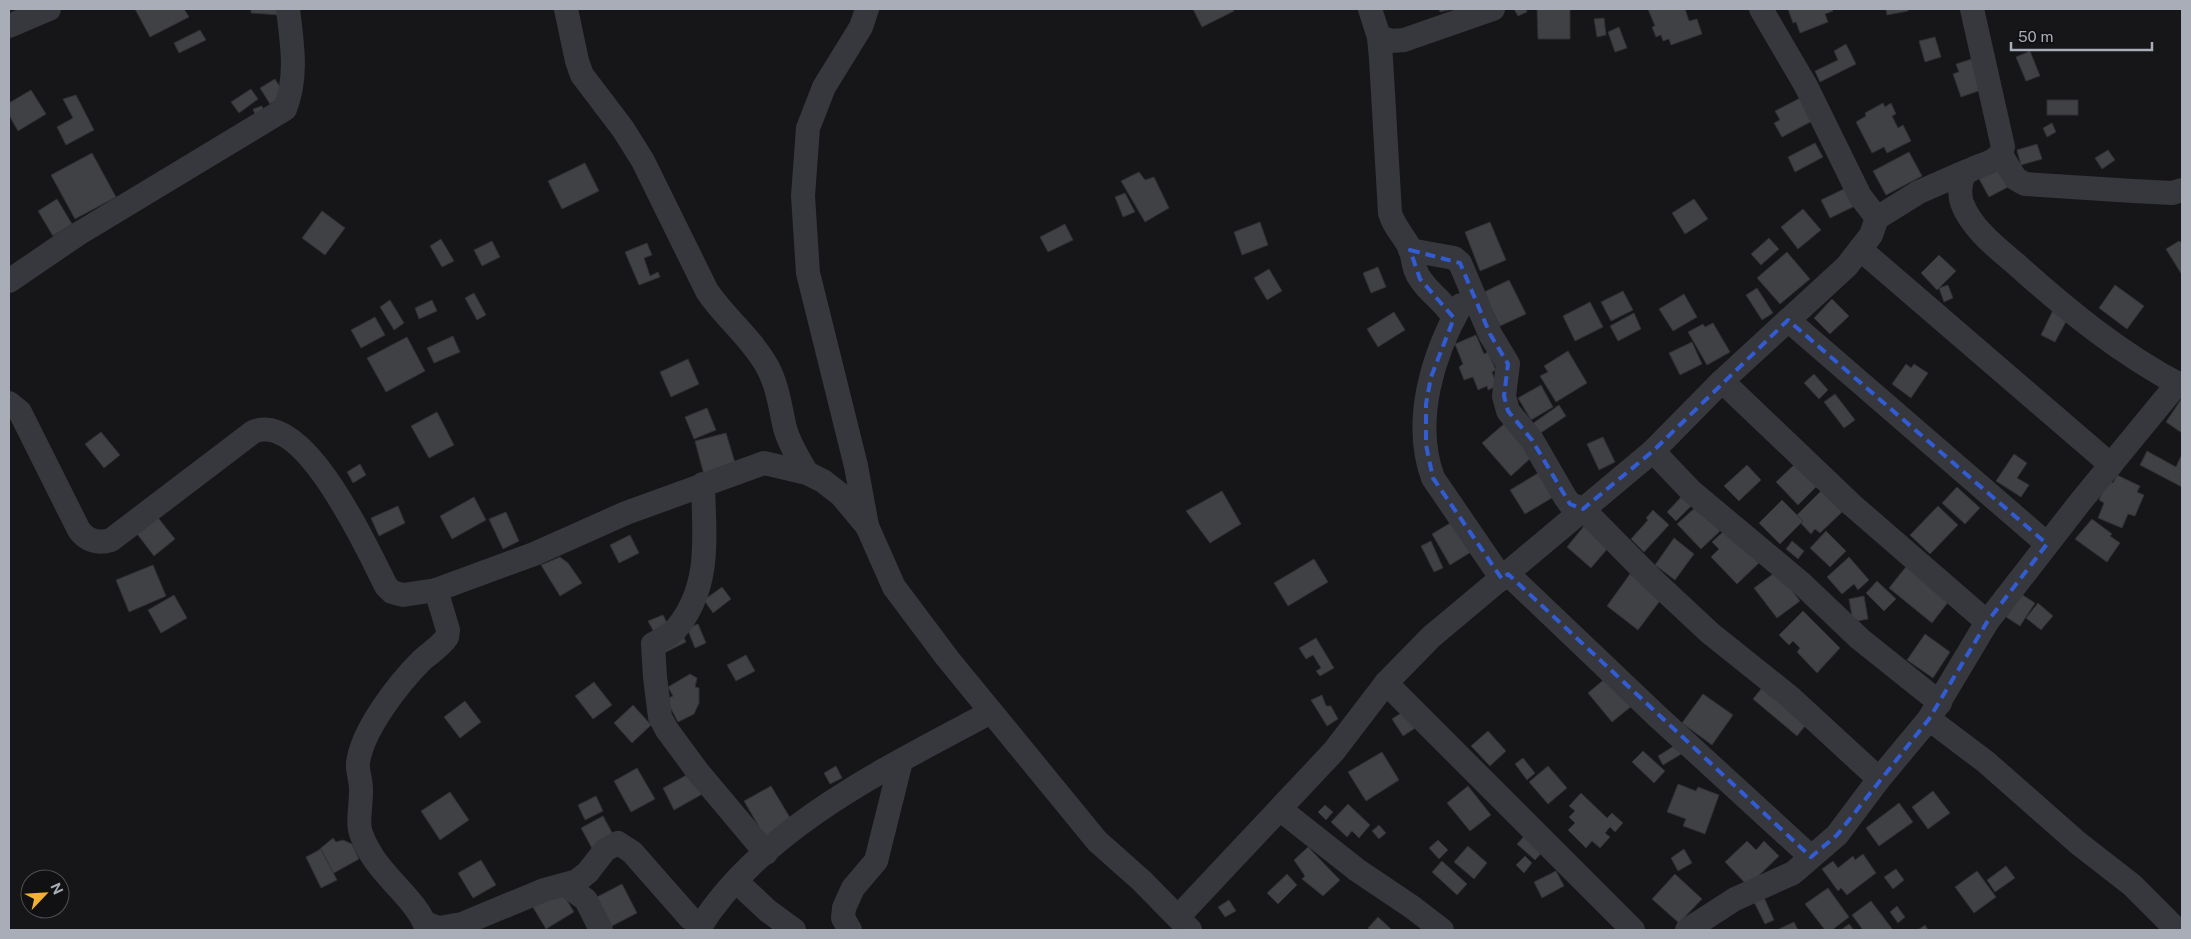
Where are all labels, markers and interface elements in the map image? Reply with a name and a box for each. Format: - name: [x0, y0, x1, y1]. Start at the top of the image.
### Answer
- scale bar: [2011, 20, 2152, 52]
- text: 50 m: [2018, 28, 2053, 45]
- north arrow: [20, 869, 70, 919]
- text: N: [47, 880, 66, 897]

